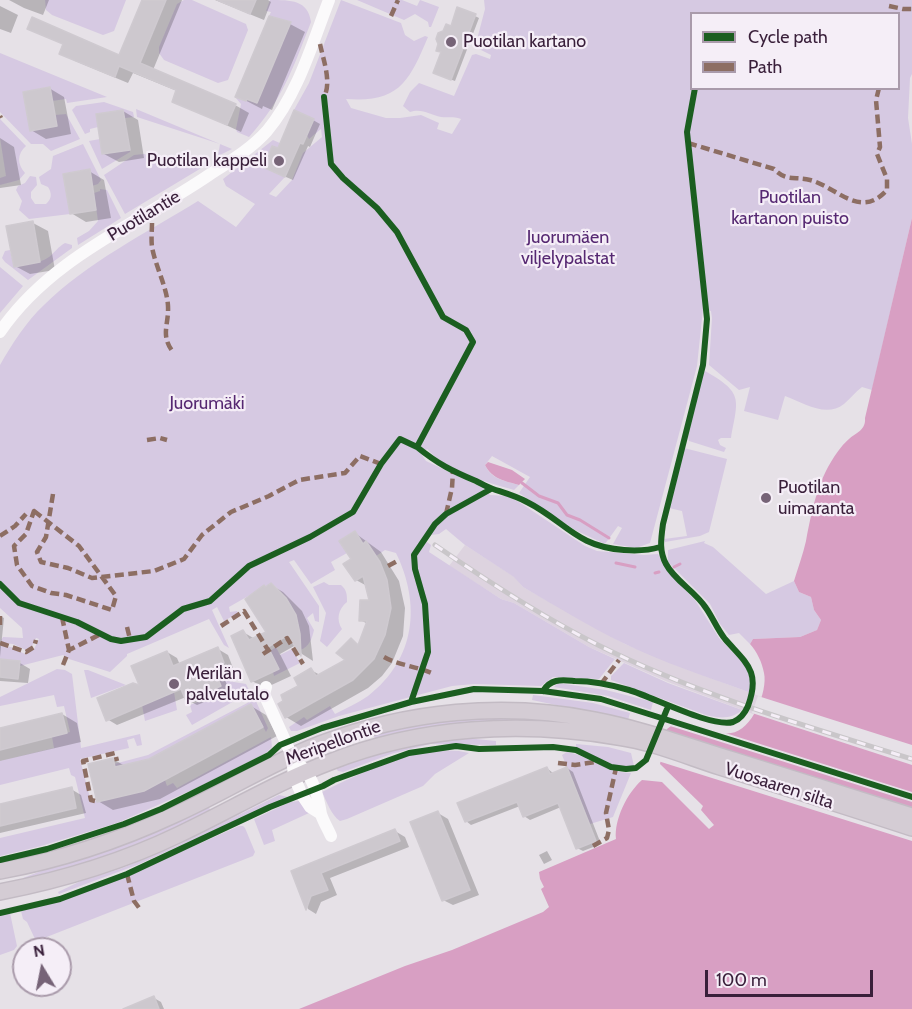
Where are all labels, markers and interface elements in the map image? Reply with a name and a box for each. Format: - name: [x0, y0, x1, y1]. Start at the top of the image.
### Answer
- legend: [690, 12, 900, 90]
- text: Cycle path: [748, 26, 828, 48]
- place label: Puotilan kartano: [463, 31, 586, 53]
- marker: Puotilan kartano: [444, 35, 458, 49]
- text: Path: [748, 56, 782, 78]
- place label: Puotilan kappeli: [147, 150, 267, 172]
- marker: Puotilan kappeli: [272, 154, 286, 168]
- street label: Puotilantie: [104, 186, 184, 246]
- park label: Puotilan kartanon puisto: [731, 187, 849, 230]
- park label: Juorumäen viljelypalstat: [521, 227, 615, 270]
- park label: Juorumäki: [169, 393, 245, 415]
- place label: Puotilan uimaranta: [778, 477, 854, 520]
- marker: Puotilan uimaranta: [759, 491, 773, 505]
- place label: Merilän palvelutalo: [186, 663, 269, 706]
- marker: Merilän palvelutalo: [167, 677, 181, 691]
- street label: Meripellontie: [282, 716, 384, 770]
- street label: Vuosaaren silta: [722, 758, 836, 814]
- north arrow: [12, 937, 72, 997]
- text: N: [32, 940, 46, 961]
- scale bar: [708, 958, 876, 996]
- text: 100 m: [716, 969, 767, 991]

